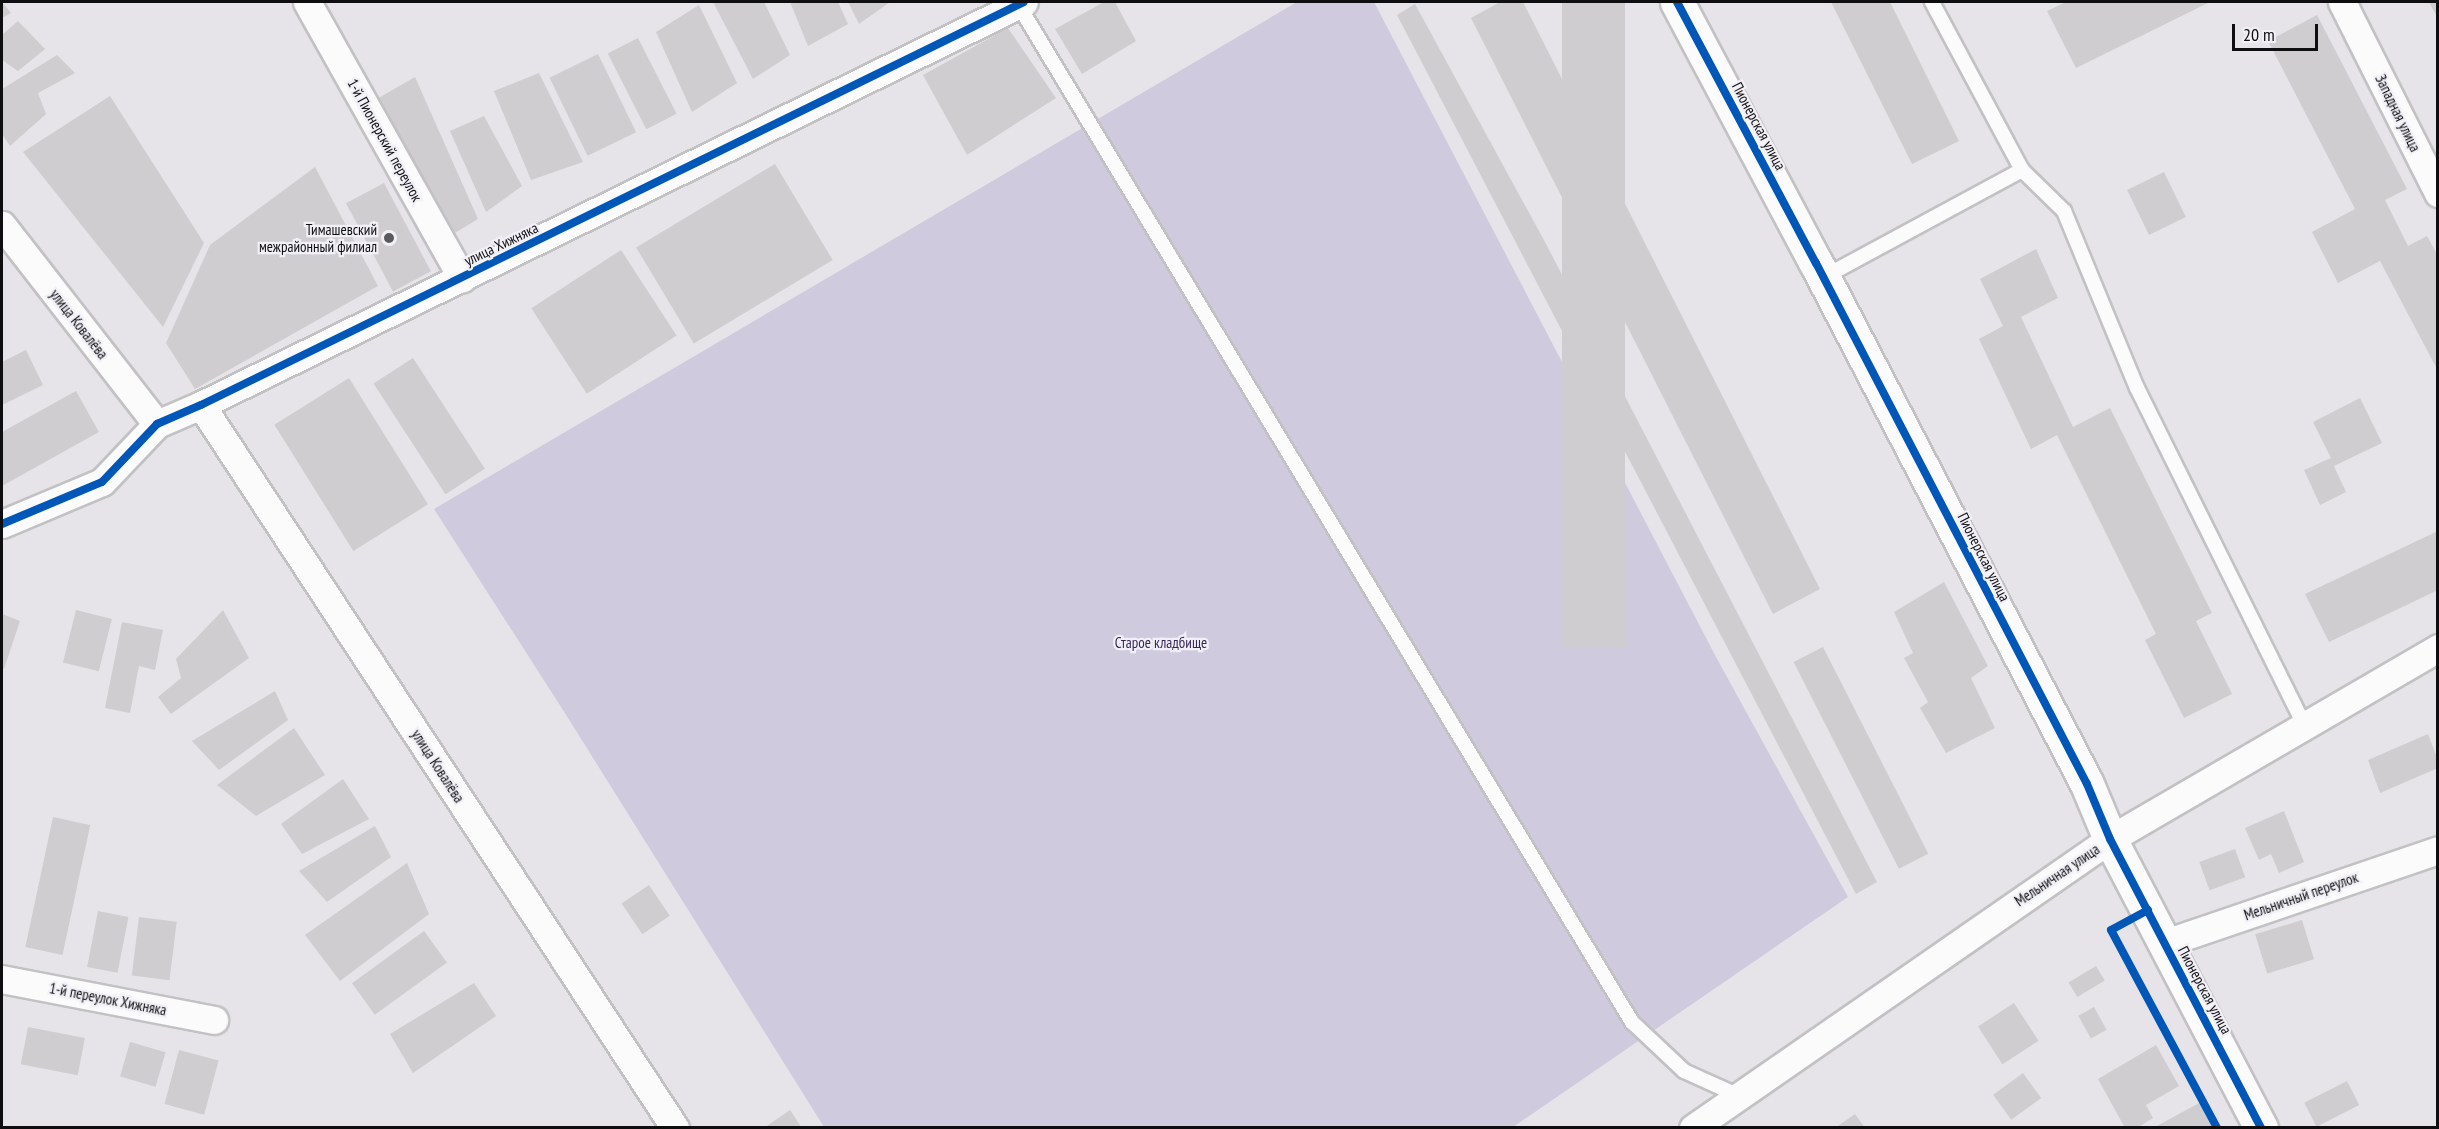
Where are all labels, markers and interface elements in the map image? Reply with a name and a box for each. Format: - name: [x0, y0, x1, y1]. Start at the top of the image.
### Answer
- scale bar: [2235, 12, 2320, 50]
- text: 20 m: [2243, 23, 2275, 46]
- street label: Западная улица: [2372, 71, 2424, 155]
- street label: 1-й Пионерский переулок: [344, 75, 426, 205]
- street label: Пионерская улица: [1728, 79, 1790, 173]
- street label: улица Хижняка: [461, 218, 541, 270]
- place label: Тимашевский межрайонный филиал: [259, 220, 377, 255]
- marker: Тимашевский межрайонный филиал: [382, 231, 396, 245]
- street label: улица Ковалёва: [46, 286, 112, 362]
- street label: Пионерская улица: [1954, 510, 2014, 604]
- park label: Старое кладбище: [1115, 634, 1207, 652]
- street label: улица Ковалёва: [408, 726, 468, 806]
- street label: Мельничная улица: [2011, 840, 2103, 910]
- street label: Мельничный переулок: [2242, 868, 2360, 924]
- street label: Пионерская улица: [2174, 943, 2236, 1037]
- street label: 1-й переулок Хижняка: [48, 979, 168, 1019]

